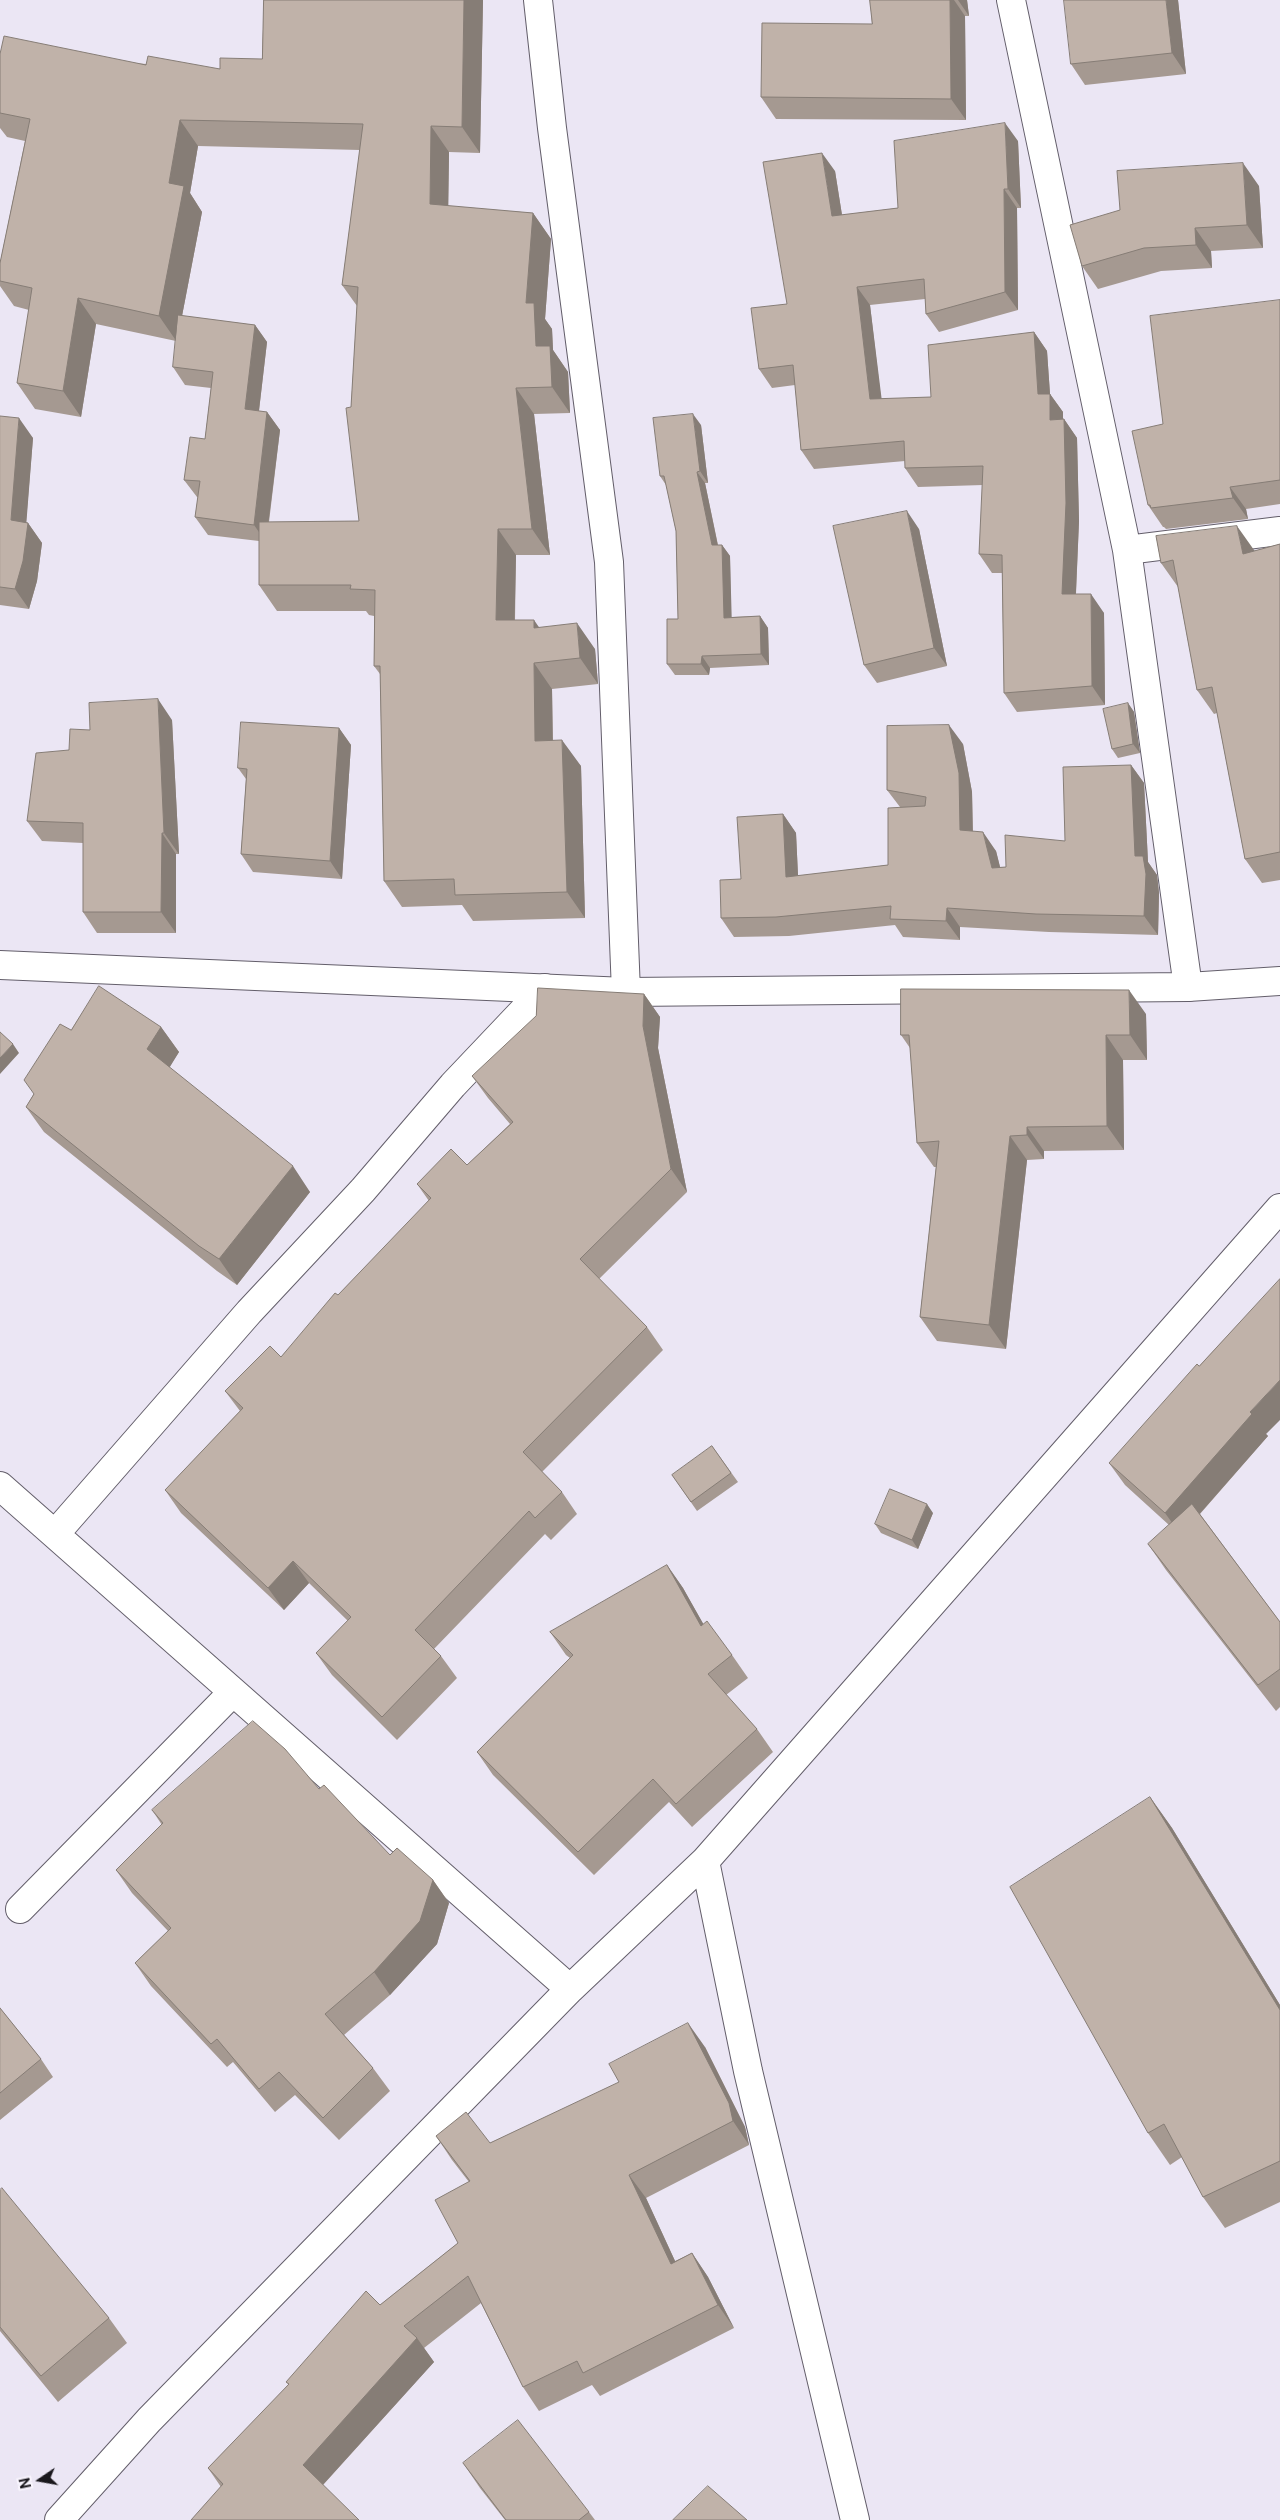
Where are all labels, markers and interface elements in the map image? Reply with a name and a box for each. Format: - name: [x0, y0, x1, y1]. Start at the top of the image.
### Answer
- north arrow: [15, 2455, 65, 2505]
- text: N: [16, 2476, 34, 2490]

